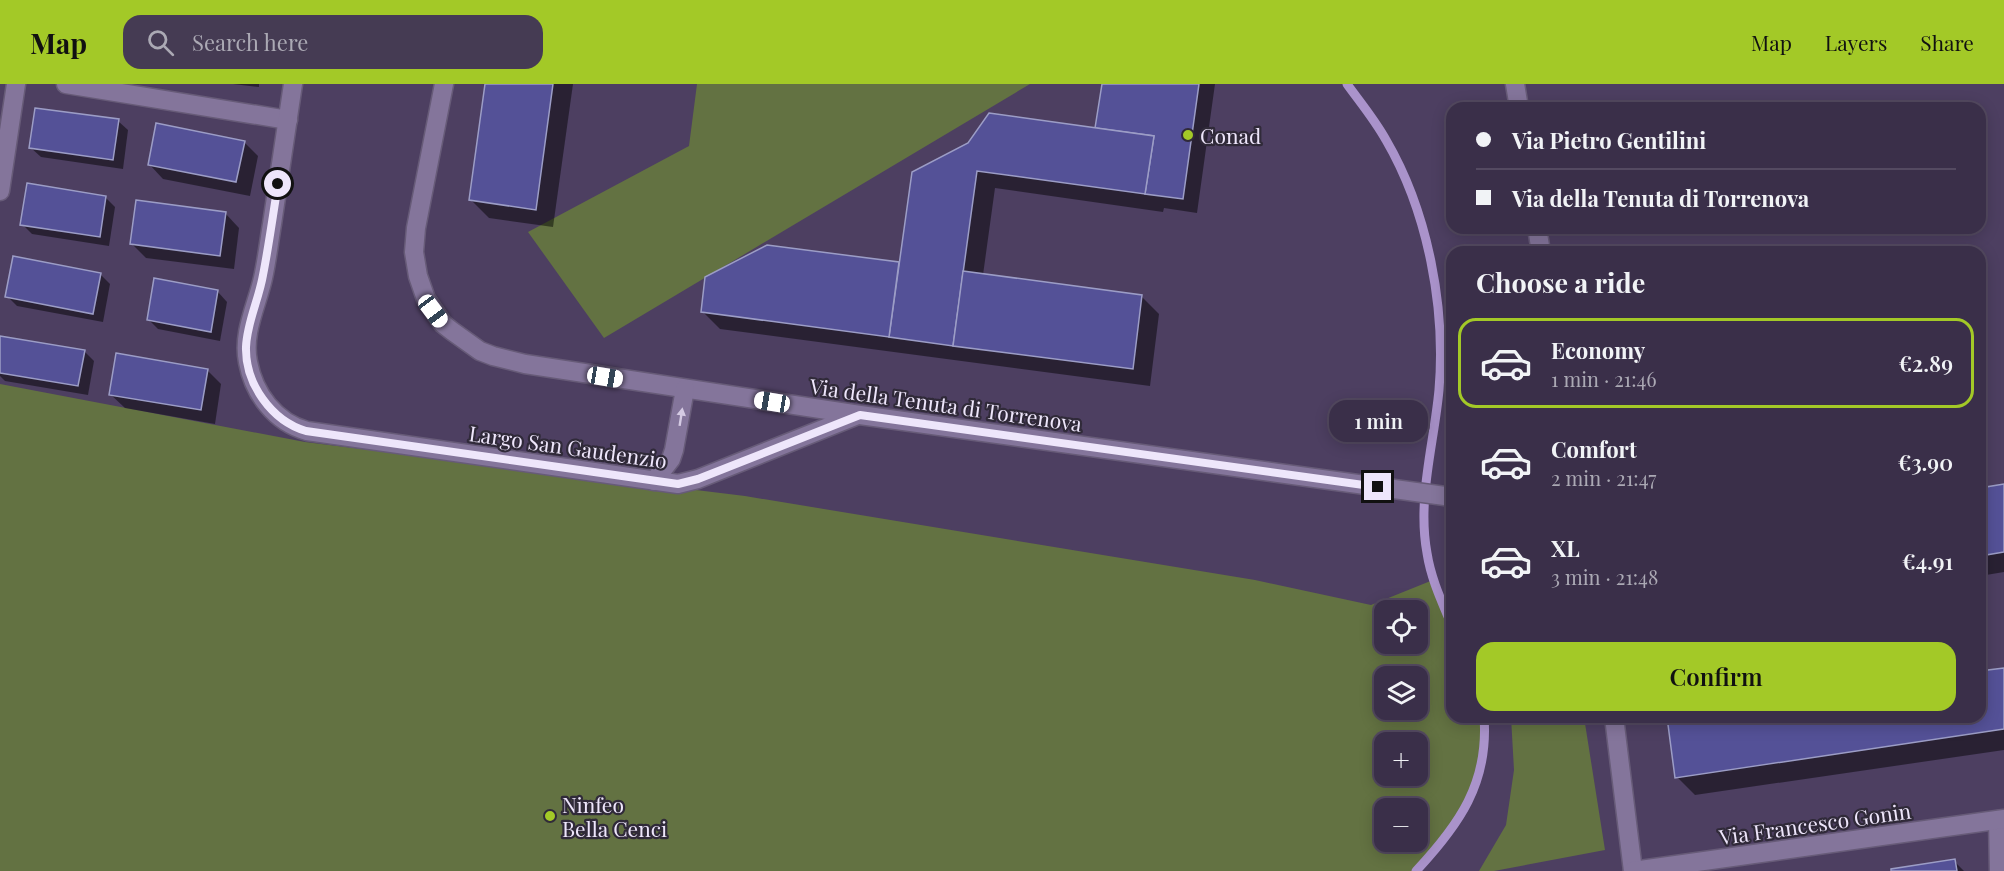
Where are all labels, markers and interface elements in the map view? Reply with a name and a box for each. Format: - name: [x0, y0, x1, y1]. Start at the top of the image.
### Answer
- search box: [123, 15, 543, 69]
- text: Map: [30, 24, 87, 61]
- icon: search: [144, 26, 177, 59]
- text: Search here: [192, 27, 308, 57]
- text: Map: [1751, 28, 1792, 56]
- text: Layers: [1825, 28, 1887, 56]
- text: Share: [1920, 28, 1974, 56]
- place label: Conad: [1200, 121, 1261, 149]
- text: Via Pietro Gentilini: [1512, 125, 1706, 155]
- marker: Conad: [1181, 128, 1195, 142]
- route start: [264, 170, 291, 197]
- text: Via della Tenuta di Torrenova: [1512, 183, 1809, 213]
- text: Choose a ride: [1476, 264, 1645, 300]
- car: [415, 291, 451, 331]
- text: Economy: [1551, 335, 1645, 365]
- icon: car: [1479, 336, 1533, 390]
- text: €2.89: [1898, 348, 1953, 378]
- car: [586, 365, 624, 389]
- text: 1 min · 21:46: [1551, 365, 1657, 392]
- street label: Via della Tenuta di Torrenova: [807, 371, 1084, 437]
- car: [753, 390, 791, 414]
- callout: 1 min: [1328, 400, 1428, 442]
- one-way arrow: [676, 407, 685, 426]
- text: 1 min: [1354, 407, 1403, 434]
- street label: Largo San Gaudenzio: [467, 418, 669, 474]
- text: Comfort: [1551, 434, 1637, 464]
- icon: car: [1479, 435, 1533, 489]
- text: €3.90: [1898, 447, 1953, 477]
- text: 2 min · 21:47: [1551, 464, 1656, 491]
- route end: [1364, 473, 1391, 500]
- text: XL: [1551, 533, 1580, 563]
- icon: car: [1479, 534, 1533, 588]
- text: €4.91: [1902, 546, 1953, 576]
- text: 3 min · 21:48: [1551, 563, 1658, 590]
- map controls: [1374, 600, 1428, 852]
- button: locate: [1374, 600, 1428, 654]
- button: Confirm: [1476, 642, 1956, 711]
- button: layers: [1374, 666, 1428, 720]
- button: +: [1374, 732, 1428, 786]
- place label: Ninfeo Bella Cenci: [562, 790, 667, 842]
- street label: Via Francesco Gonin: [1716, 796, 1913, 850]
- button: −: [1374, 798, 1428, 852]
- marker: Ninfeo Bella Cenci: [543, 809, 557, 823]

